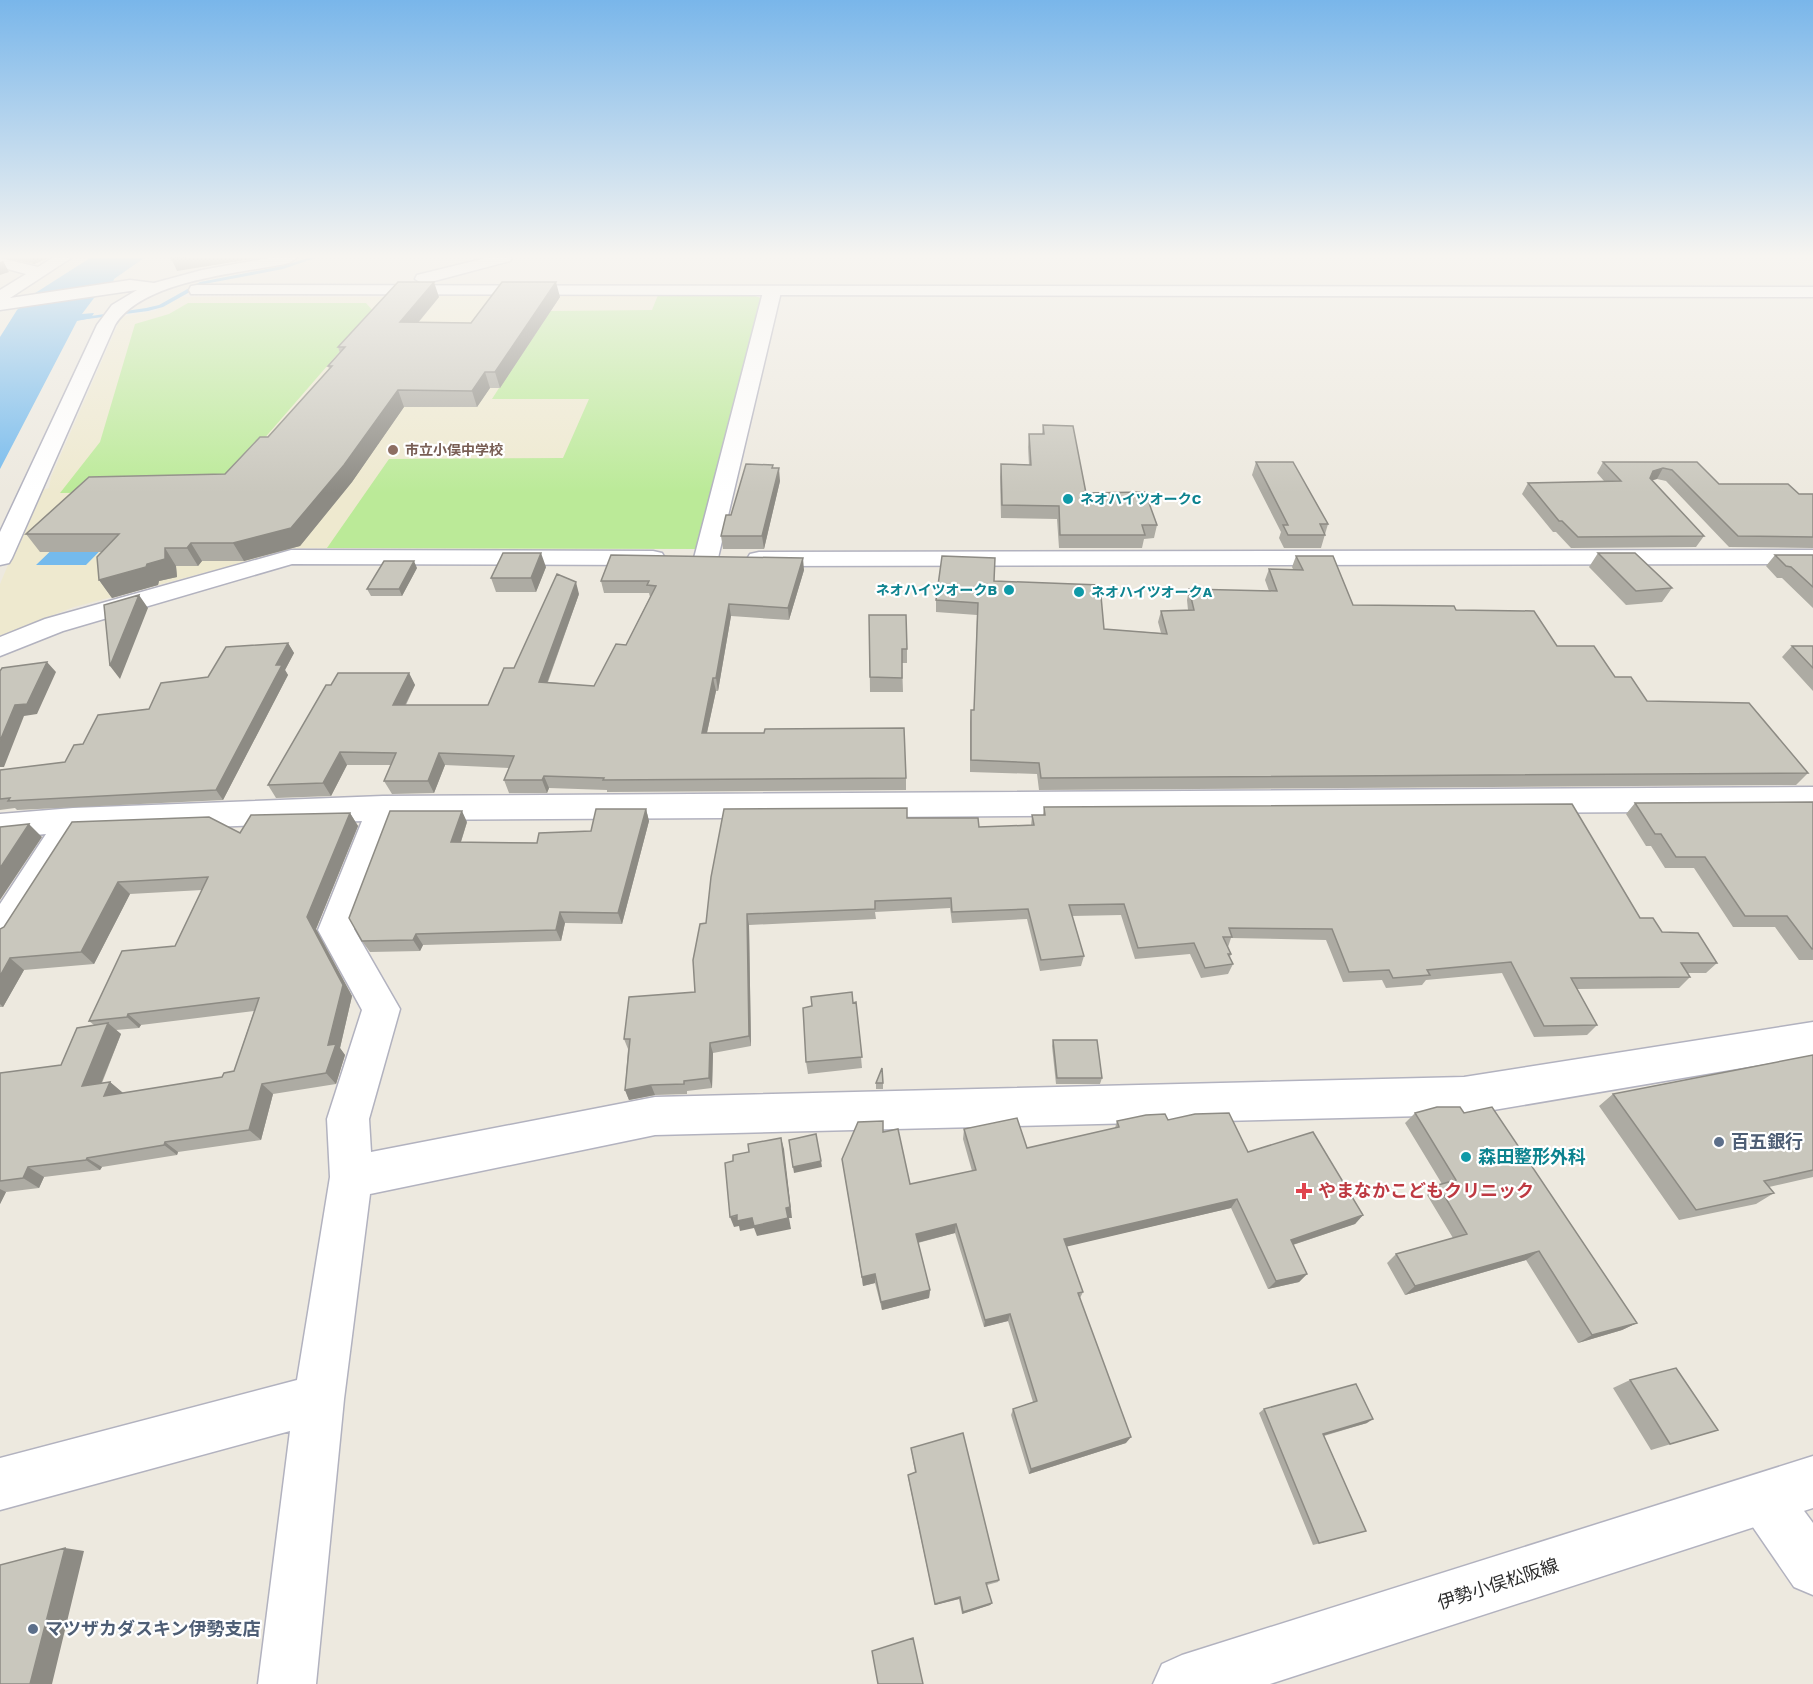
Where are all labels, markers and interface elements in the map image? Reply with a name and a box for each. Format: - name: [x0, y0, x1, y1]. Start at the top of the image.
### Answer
- place label: 市立小俣中学校: [405, 442, 503, 458]
- marker: 市立小俣中学校: [386, 443, 400, 457]
- place label: ネオハイツオークC: [1080, 491, 1202, 507]
- marker: ネオハイツオークC: [1061, 492, 1075, 506]
- place label: ネオハイツオークB: [876, 582, 997, 598]
- marker: ネオハイツオークB: [1002, 583, 1016, 597]
- place label: ネオハイツオークA: [1091, 584, 1213, 600]
- marker: ネオハイツオークA: [1072, 585, 1086, 599]
- place label: 百五銀行: [1731, 1131, 1803, 1152]
- marker: 百五銀行: [1712, 1135, 1726, 1149]
- place label: 森田整形外科: [1478, 1146, 1586, 1167]
- marker: 森田整形外科: [1459, 1150, 1473, 1164]
- place label: やまなかこどもクリニック: [1318, 1180, 1534, 1201]
- marker: やまなかこどもクリニック: [1295, 1182, 1313, 1200]
- street label: 伊勢小俣松阪線: [1435, 1554, 1561, 1613]
- place label: マツザカダスキン伊勢支店: [45, 1618, 260, 1639]
- marker: マツザカダスキン伊勢支店: [26, 1622, 40, 1636]

